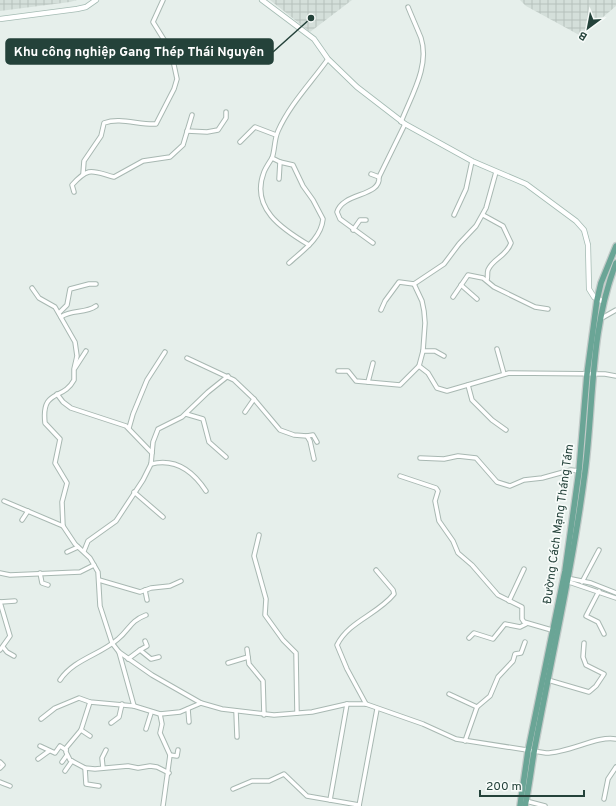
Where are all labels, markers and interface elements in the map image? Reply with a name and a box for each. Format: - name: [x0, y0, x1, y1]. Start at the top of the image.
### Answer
- north arrow: [568, 8, 608, 48]
- text: B: [576, 28, 590, 44]
- callout: Khu công nghiệp Gang Thép Thái Nguyên: [6, 39, 273, 64]
- text: Khu công nghiệp Gang Thép Thái Nguyên: [14, 45, 264, 61]
- street label: Đường Cách Mạng Tháng Tám: [540, 443, 578, 605]
- scale bar: [480, 772, 584, 798]
- text: 200 m: [486, 779, 522, 795]

